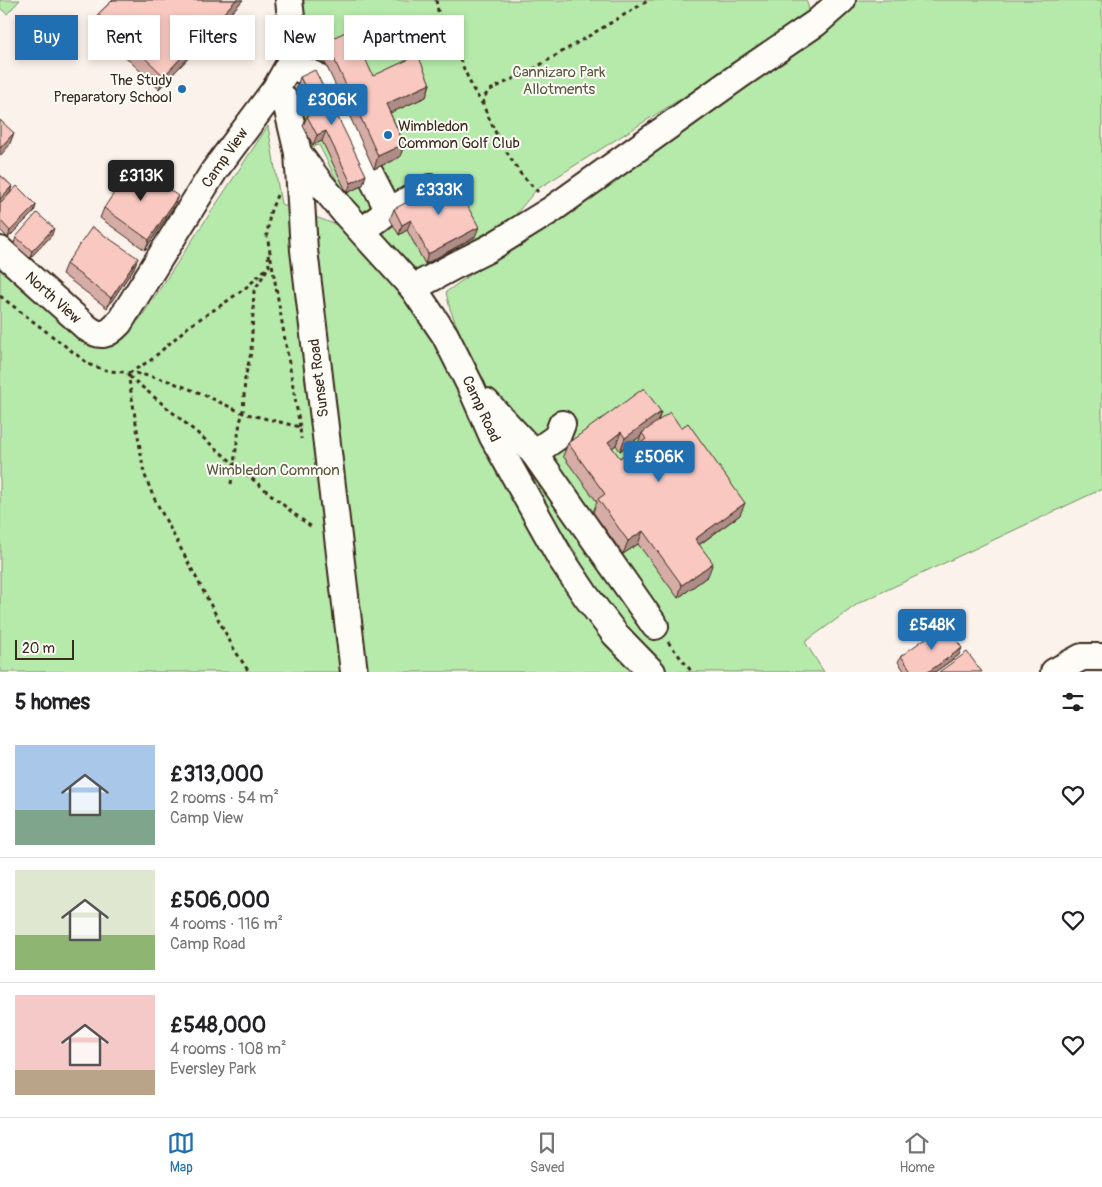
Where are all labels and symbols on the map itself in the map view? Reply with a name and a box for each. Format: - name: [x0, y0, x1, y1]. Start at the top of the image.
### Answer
- park label: Cannizaro Park Allotments: [513, 63, 606, 99]
- place label: The Study Preparatory School: [53, 71, 173, 107]
- marker: The Study Preparatory School: [176, 83, 188, 95]
- pin: £306K: [297, 84, 367, 126]
- place label: Wimbledon Common Golf Club: [398, 117, 520, 153]
- street label: Camp View: [197, 124, 253, 192]
- marker: Wimbledon Common Golf Club: [382, 129, 394, 141]
- pin: £313K: [106, 160, 176, 202]
- pin: £333K: [404, 174, 474, 216]
- street label: North View: [21, 268, 85, 328]
- street label: Sunset Road: [305, 338, 333, 418]
- street label: Camp Road: [457, 373, 505, 445]
- pin: £506K: [624, 440, 694, 483]
- park label: Wimbledon Common: [206, 461, 340, 480]
- pin: £548K: [897, 608, 967, 651]
- scale bar: [15, 637, 74, 660]

